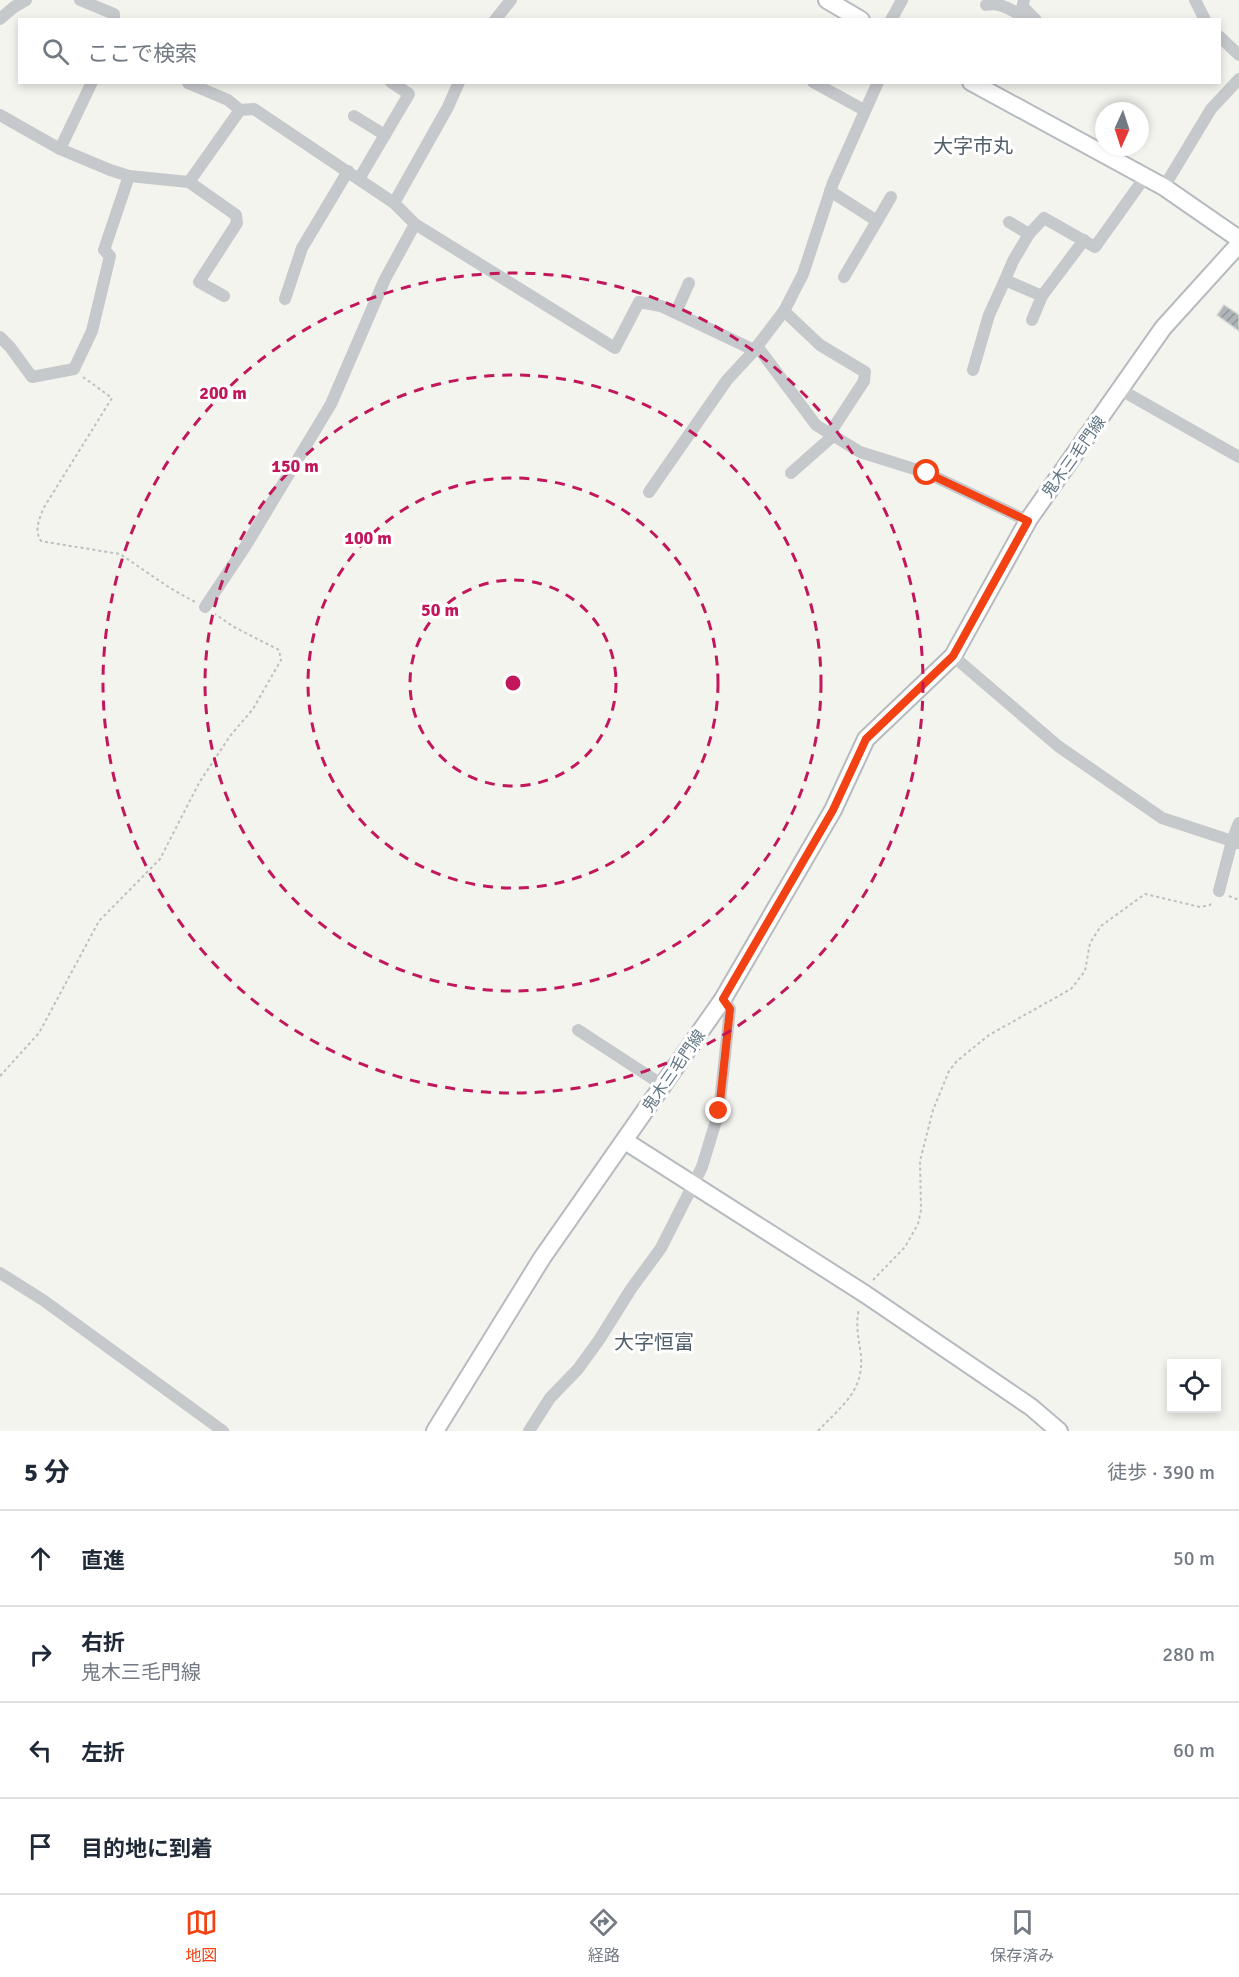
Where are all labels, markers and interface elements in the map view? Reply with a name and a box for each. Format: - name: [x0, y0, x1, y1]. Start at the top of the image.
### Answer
- search box: [18, 18, 1221, 84]
- icon: search: [39, 35, 72, 68]
- text: ここで検索: [87, 40, 197, 67]
- north arrow: [1095, 102, 1149, 156]
- district label: 大字市丸: [933, 134, 1013, 159]
- text: 200 m: [199, 382, 247, 404]
- street label: 鬼木三毛門線: [1038, 412, 1110, 502]
- text: 150 m: [271, 455, 319, 477]
- route start: [913, 459, 939, 485]
- text: 100 m: [344, 527, 392, 549]
- text: 50 m: [421, 599, 459, 621]
- centre of rings: [503, 673, 523, 693]
- street label: 鬼木三毛門線: [638, 1026, 710, 1116]
- route end: [705, 1097, 731, 1123]
- district label: 大字恒富: [614, 1330, 694, 1355]
- map controls: [1167, 1359, 1221, 1413]
- button: locate: [1167, 1359, 1221, 1413]
- text: 5 分: [24, 1457, 70, 1489]
- text: 徒歩 · 390 m: [1107, 1460, 1215, 1485]
- icon: ahead: [24, 1542, 57, 1575]
- text: 50 m: [1173, 1546, 1215, 1571]
- text: 直進: [81, 1547, 125, 1574]
- text: 右折: [81, 1629, 125, 1656]
- icon: right: [24, 1638, 57, 1671]
- text: 280 m: [1162, 1642, 1215, 1667]
- text: 鬼木三毛門線: [81, 1660, 201, 1685]
- icon: left: [24, 1734, 57, 1767]
- text: 60 m: [1173, 1738, 1215, 1763]
- text: 左折: [81, 1739, 125, 1766]
- icon: arrive: [24, 1830, 57, 1863]
- text: 目的地に到着: [81, 1835, 213, 1862]
- tab: 地図: [185, 1906, 218, 1966]
- tab: 経路: [587, 1906, 620, 1966]
- tab: 保存済み: [990, 1906, 1054, 1966]

